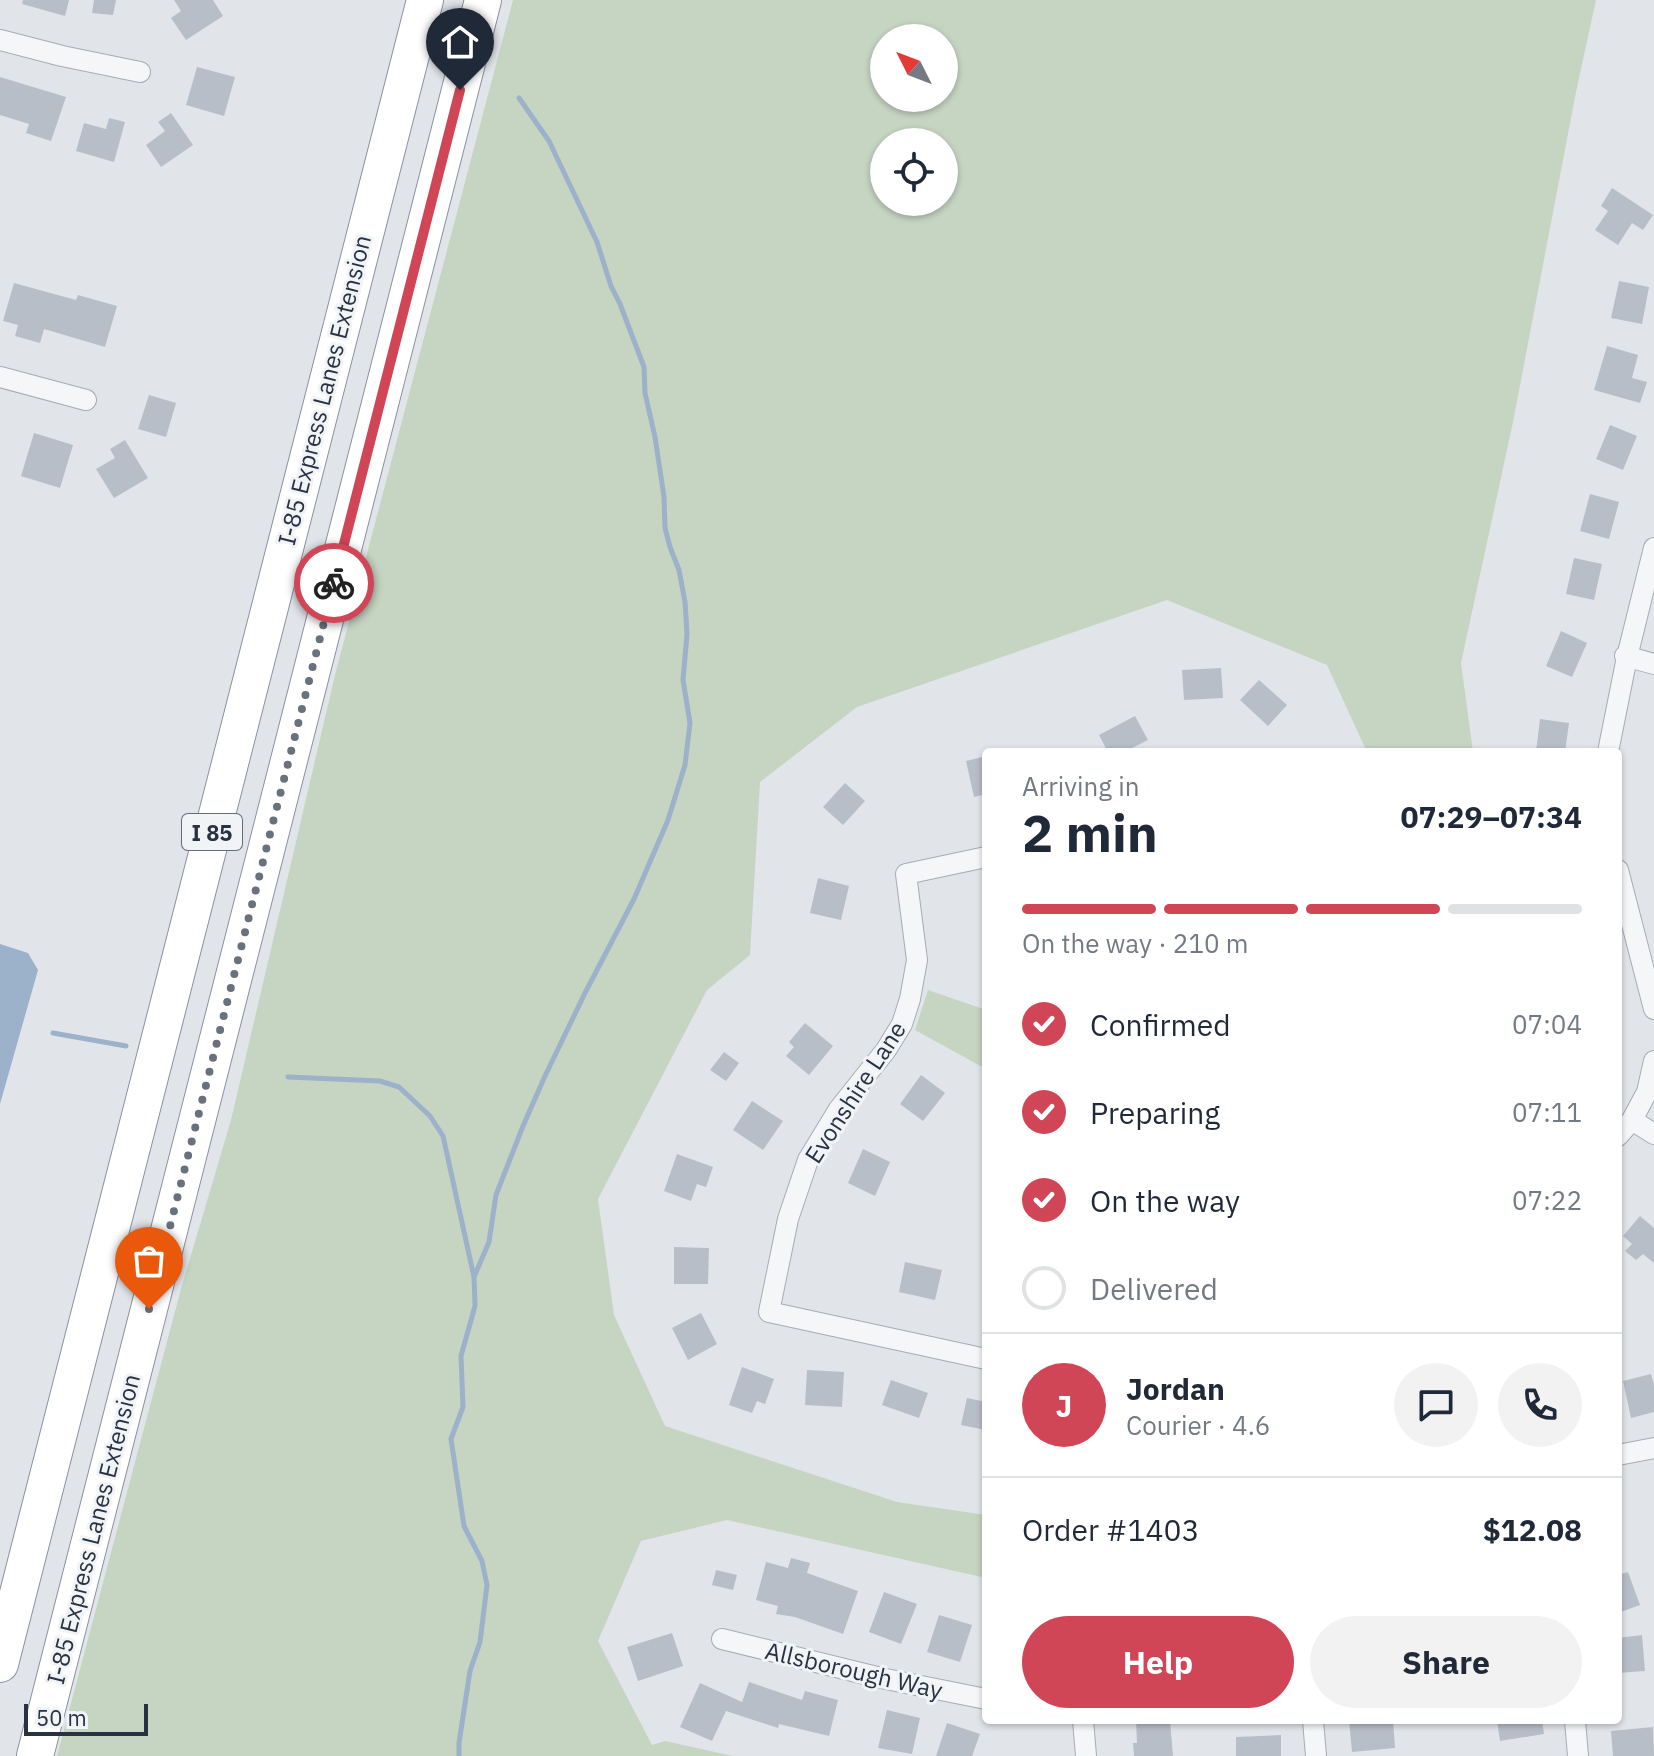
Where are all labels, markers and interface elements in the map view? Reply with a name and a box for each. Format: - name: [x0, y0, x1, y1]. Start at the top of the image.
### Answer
- pin: [426, 8, 494, 90]
- icon: home: [438, 20, 482, 64]
- north arrow: [870, 24, 958, 112]
- map controls: [870, 24, 958, 216]
- button: locate: [870, 128, 958, 216]
- street label: I-85 Express Lanes Extension: [270, 231, 378, 549]
- courier: [294, 543, 374, 623]
- icon: bike: [312, 561, 356, 605]
- text: Arriving in: [1022, 769, 1139, 803]
- text: 07:29–07:34: [1401, 797, 1582, 836]
- text: 2 min: [1022, 799, 1158, 866]
- road number: I 85: [182, 814, 242, 850]
- text: On the way · 210 m: [1022, 926, 1248, 960]
- icon: check: [1022, 1002, 1066, 1046]
- text: Confirmed: [1090, 1005, 1231, 1044]
- text: 07:04: [1512, 1007, 1582, 1041]
- street label: Evonshire Lane: [797, 1015, 913, 1169]
- icon: check: [1022, 1090, 1066, 1134]
- text: Preparing: [1090, 1093, 1220, 1132]
- text: 07:11: [1512, 1095, 1582, 1129]
- icon: check: [1022, 1178, 1066, 1222]
- text: On the way: [1090, 1181, 1240, 1220]
- text: 07:22: [1512, 1183, 1582, 1217]
- pin: [115, 1227, 183, 1309]
- icon: bag: [127, 1239, 171, 1283]
- text: Delivered: [1090, 1269, 1218, 1308]
- button: chat: [1394, 1363, 1478, 1447]
- button: phone: [1498, 1363, 1582, 1447]
- text: Jordan: [1126, 1369, 1225, 1408]
- street label: I-85 Express Lanes Extension: [39, 1370, 147, 1688]
- text: J: [1056, 1386, 1072, 1425]
- text: Courier · 4.6: [1126, 1408, 1270, 1442]
- text: Order #1403: [1022, 1510, 1199, 1549]
- text: $12.08: [1483, 1510, 1582, 1549]
- button: Help: [1022, 1616, 1294, 1708]
- button: Share: [1310, 1616, 1582, 1708]
- street label: Allsborough Way: [762, 1634, 946, 1706]
- scale bar: [24, 1700, 148, 1736]
- text: 50 m: [36, 1703, 87, 1732]

